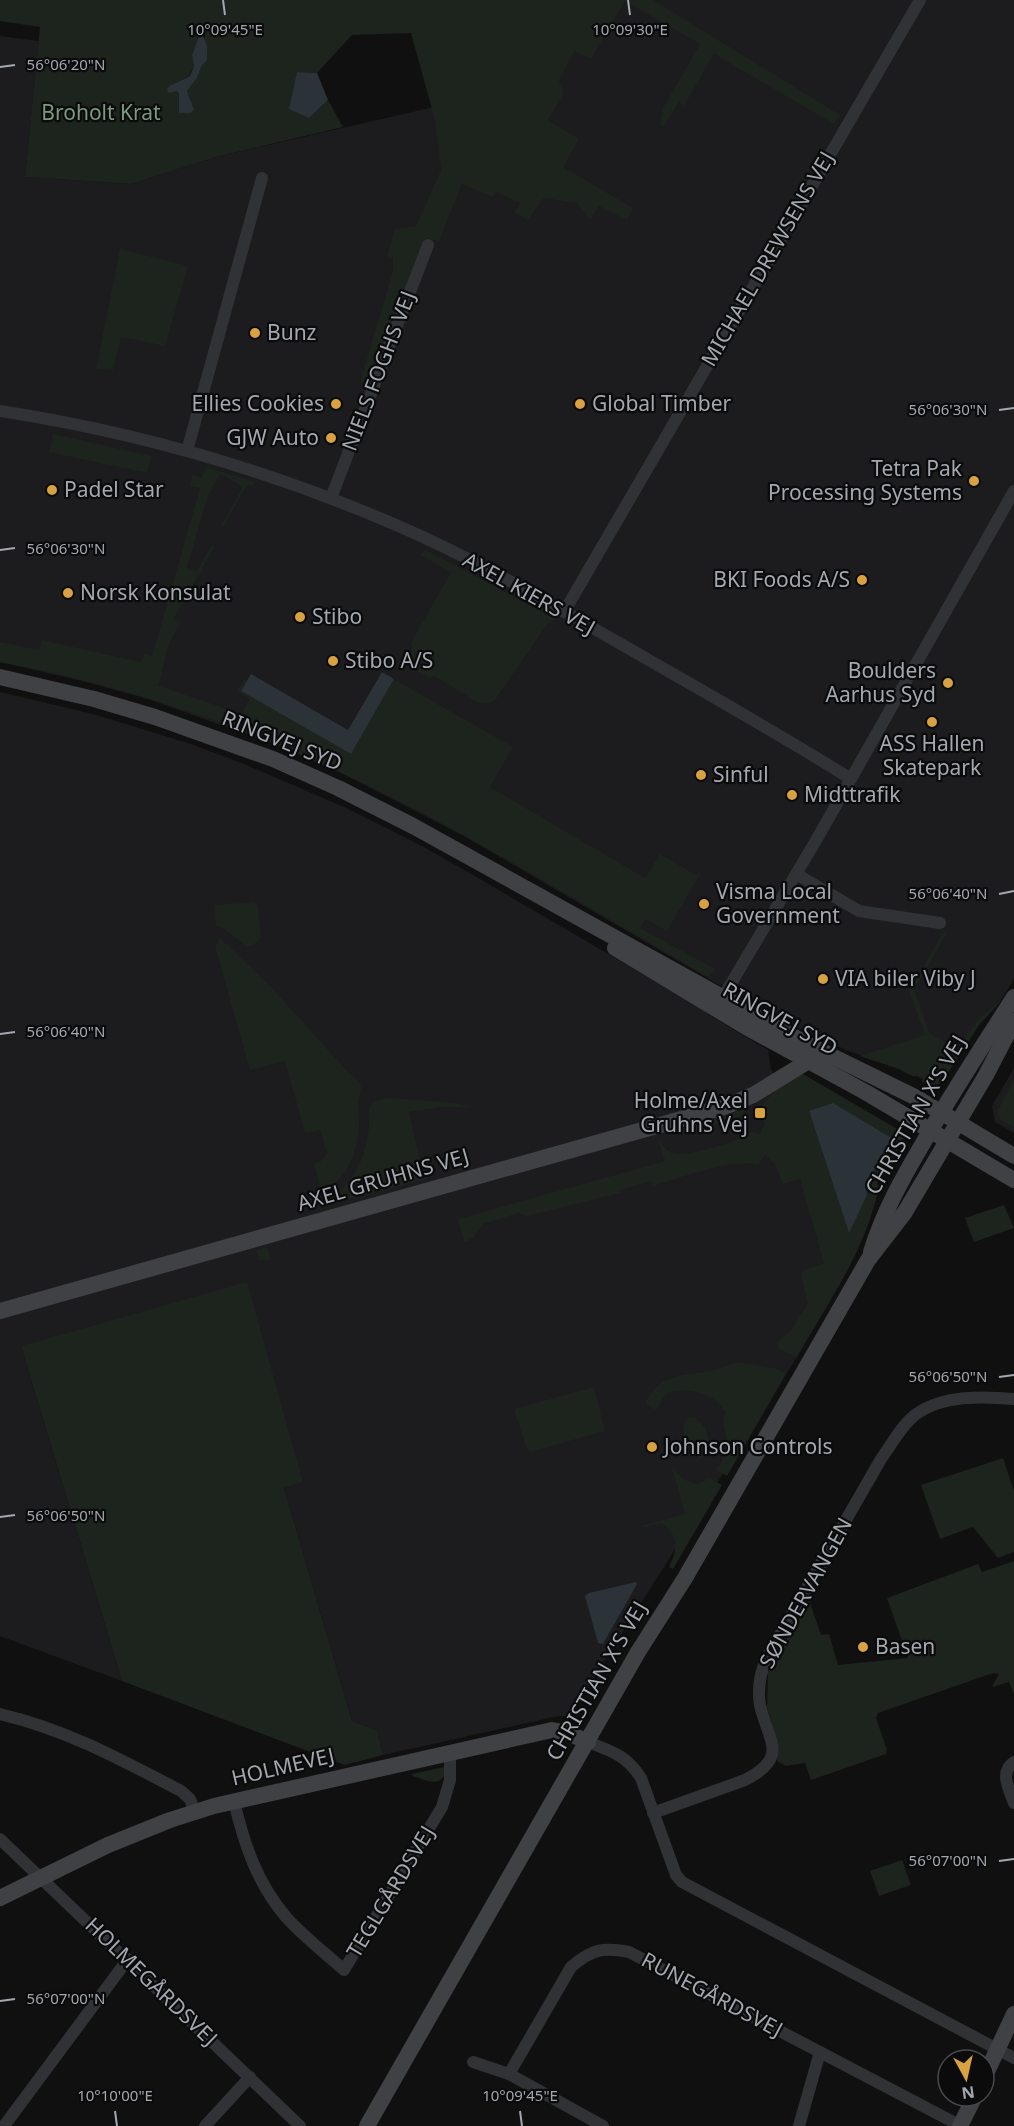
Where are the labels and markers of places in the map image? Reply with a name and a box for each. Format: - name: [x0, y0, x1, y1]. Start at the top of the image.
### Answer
- place label: Bunz: [267, 318, 317, 346]
- marker: Bunz: [248, 326, 262, 340]
- place label: Ellies Cookies: [191, 389, 324, 417]
- place label: Global Timber: [592, 389, 731, 417]
- marker: Ellies Cookies: [329, 397, 343, 411]
- marker: Global Timber: [573, 397, 587, 411]
- place label: GJW Auto: [226, 423, 319, 451]
- marker: GJW Auto: [324, 431, 338, 445]
- place label: Tetra Pak Processing Systems: [768, 454, 963, 506]
- marker: Tetra Pak Processing Systems: [967, 474, 981, 488]
- place label: Padel Star: [64, 475, 164, 503]
- marker: Padel Star: [45, 483, 59, 497]
- place label: BKI Foods A/S: [713, 565, 850, 593]
- marker: BKI Foods A/S: [855, 573, 869, 587]
- place label: Norsk Konsulat: [80, 578, 231, 606]
- marker: Norsk Konsulat: [61, 586, 75, 600]
- place label: Stibo: [312, 602, 362, 630]
- marker: Stibo: [293, 610, 307, 624]
- place label: Stibo A/S: [345, 646, 433, 674]
- marker: Stibo A/S: [326, 654, 340, 668]
- place label: Boulders Aarhus Syd: [825, 656, 936, 708]
- marker: Boulders Aarhus Syd: [941, 676, 955, 690]
- marker: ASS Hallen Skatepark: [925, 715, 939, 729]
- place label: ASS Hallen Skatepark: [880, 729, 984, 781]
- place label: Sinful: [713, 760, 769, 788]
- marker: Sinful: [694, 768, 708, 782]
- place label: Midttrafik: [804, 780, 901, 808]
- marker: Midttrafik: [785, 788, 799, 802]
- place label: Visma Local Government: [716, 877, 840, 929]
- marker: Visma Local Government: [697, 897, 711, 911]
- place label: VIA biler Viby J: [835, 964, 976, 992]
- marker: VIA biler Viby J: [816, 972, 830, 986]
- place label: Holme/Axel Gruhns Vej: [634, 1086, 748, 1138]
- marker: Holme/Axel Gruhns Vej: [753, 1106, 767, 1120]
- place label: Johnson Controls: [662, 1432, 833, 1460]
- marker: Johnson Controls: [645, 1440, 659, 1454]
- place label: Basen: [875, 1632, 935, 1660]
- marker: Basen: [856, 1640, 870, 1654]

